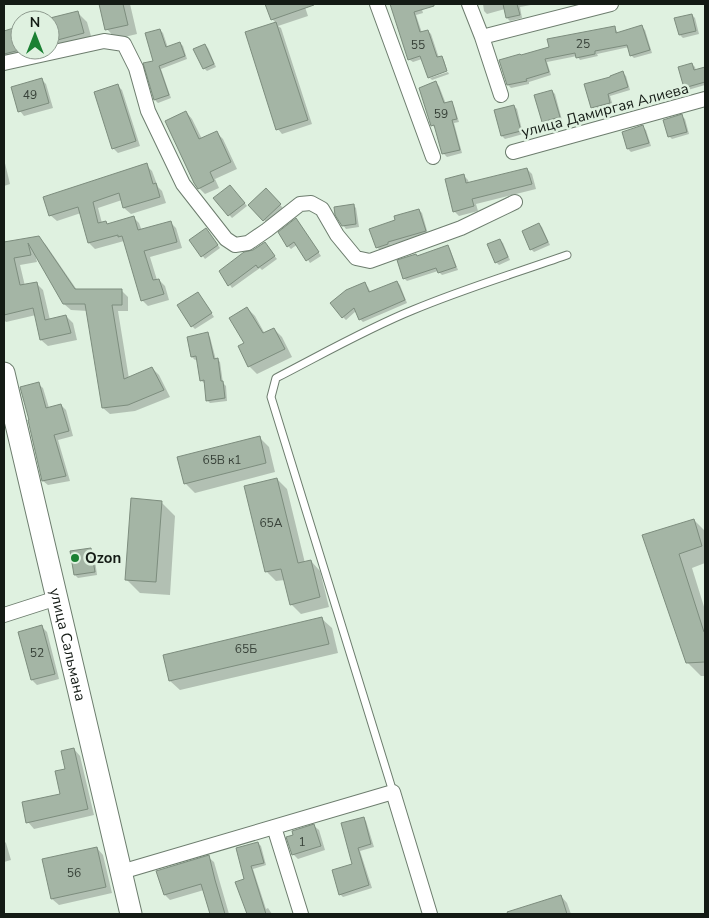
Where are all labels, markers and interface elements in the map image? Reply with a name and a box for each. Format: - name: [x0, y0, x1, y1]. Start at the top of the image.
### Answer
- north arrow: [10, 10, 60, 60]
- text: N: [30, 13, 40, 32]
- house number: 25: [576, 36, 590, 52]
- house number: 55: [411, 37, 425, 53]
- street label: улица Дамиргая Алиева: [519, 78, 691, 142]
- house number: 49: [23, 87, 37, 103]
- house number: 59: [434, 106, 448, 122]
- house number: 65В к1: [202, 452, 242, 468]
- house number: 65А: [259, 515, 283, 531]
- place label: Ozon: [85, 548, 121, 568]
- marker: Ozon: [69, 552, 81, 564]
- street label: улица Сальмана: [45, 586, 91, 703]
- house number: 65Б: [235, 641, 257, 657]
- house number: 52: [30, 645, 44, 661]
- house number: 1: [298, 834, 306, 850]
- house number: 56: [67, 865, 81, 881]

